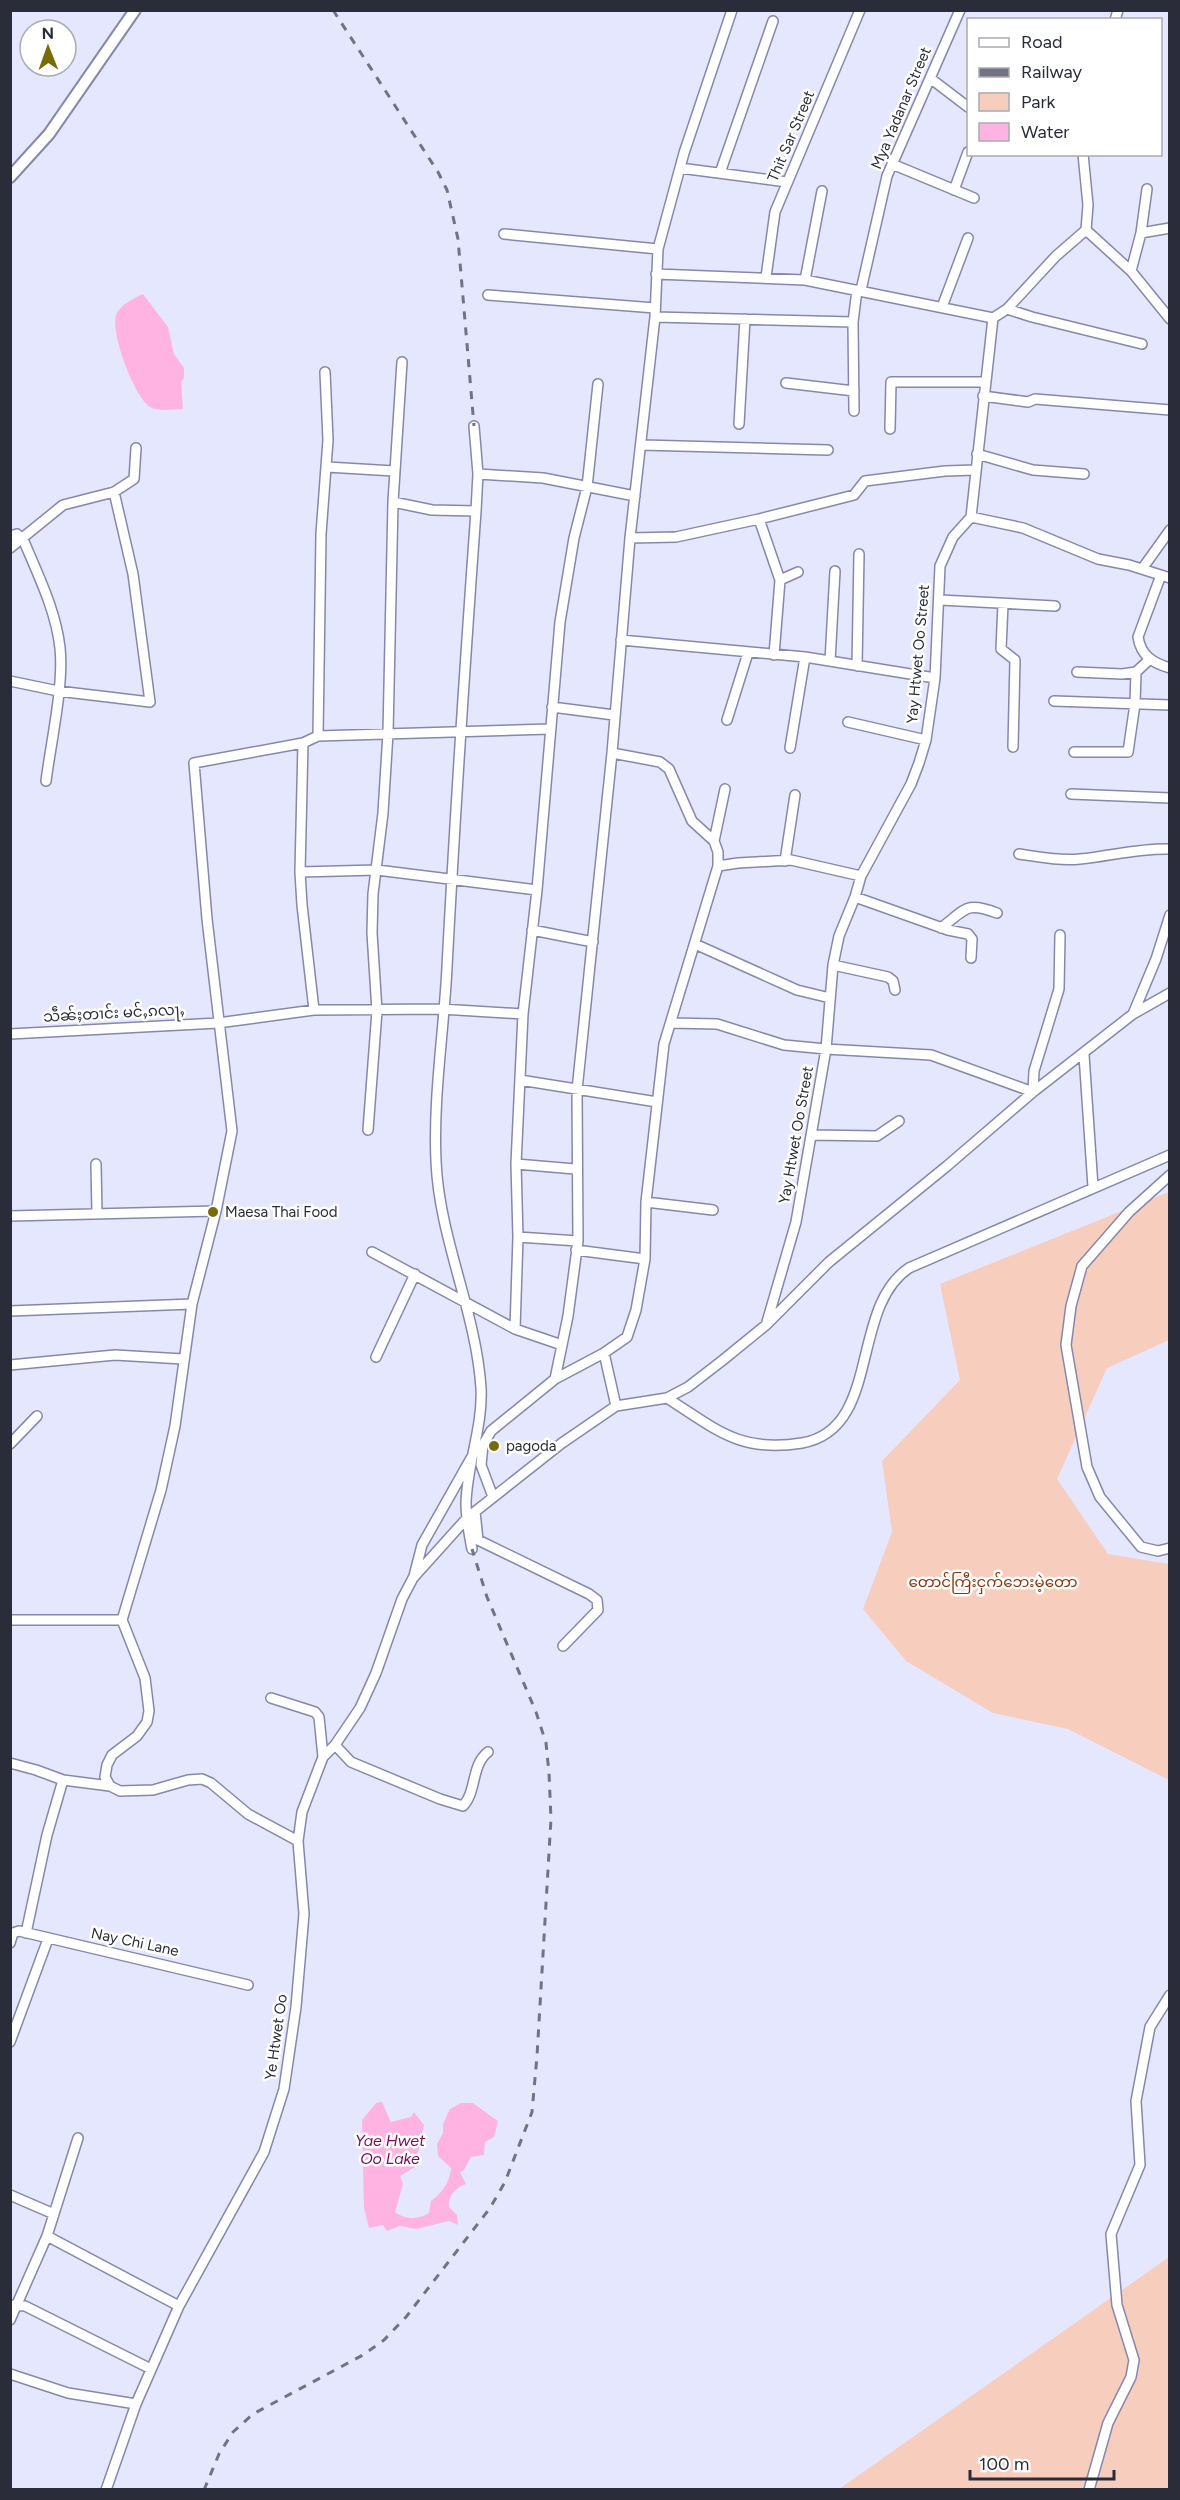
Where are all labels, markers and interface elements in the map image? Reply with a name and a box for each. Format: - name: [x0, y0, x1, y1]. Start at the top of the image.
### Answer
- north arrow: [18, 18, 78, 78]
- legend: [967, 18, 1162, 156]
- text: N: [41, 24, 54, 43]
- text: Road: [1021, 31, 1062, 53]
- street label: Mya Yadanar Street: [867, 44, 935, 172]
- text: Railway: [1021, 61, 1083, 83]
- street label: Thit Sar Street: [764, 87, 818, 184]
- text: Park: [1021, 91, 1056, 113]
- text: Water: [1021, 121, 1069, 143]
- street label: Yay Htwet Oo Street: [903, 583, 933, 724]
- street label: သဵၼ်ႈတၢင်း မင်ႇၵလႃႇ: [43, 999, 185, 1029]
- street label: Yay Htwet Oo Street: [775, 1064, 817, 1205]
- place label: Maesa Thai Food: [225, 1203, 338, 1221]
- marker: Maesa Thai Food: [206, 1205, 220, 1219]
- place label: pagoda: [506, 1437, 556, 1455]
- marker: pagoda: [487, 1439, 501, 1453]
- park label: တောင်ကြီးငှက်ဘေးမဲ့တော: [908, 1572, 1078, 1594]
- street label: Nay Chi Lane: [90, 1924, 180, 1960]
- street label: Ye Htwet Oo: [261, 1993, 291, 2081]
- water label: Yae Hwet Oo Lake: [355, 2131, 426, 2168]
- scale bar: [970, 2443, 1114, 2481]
- text: 100 m: [979, 2453, 1029, 2475]

